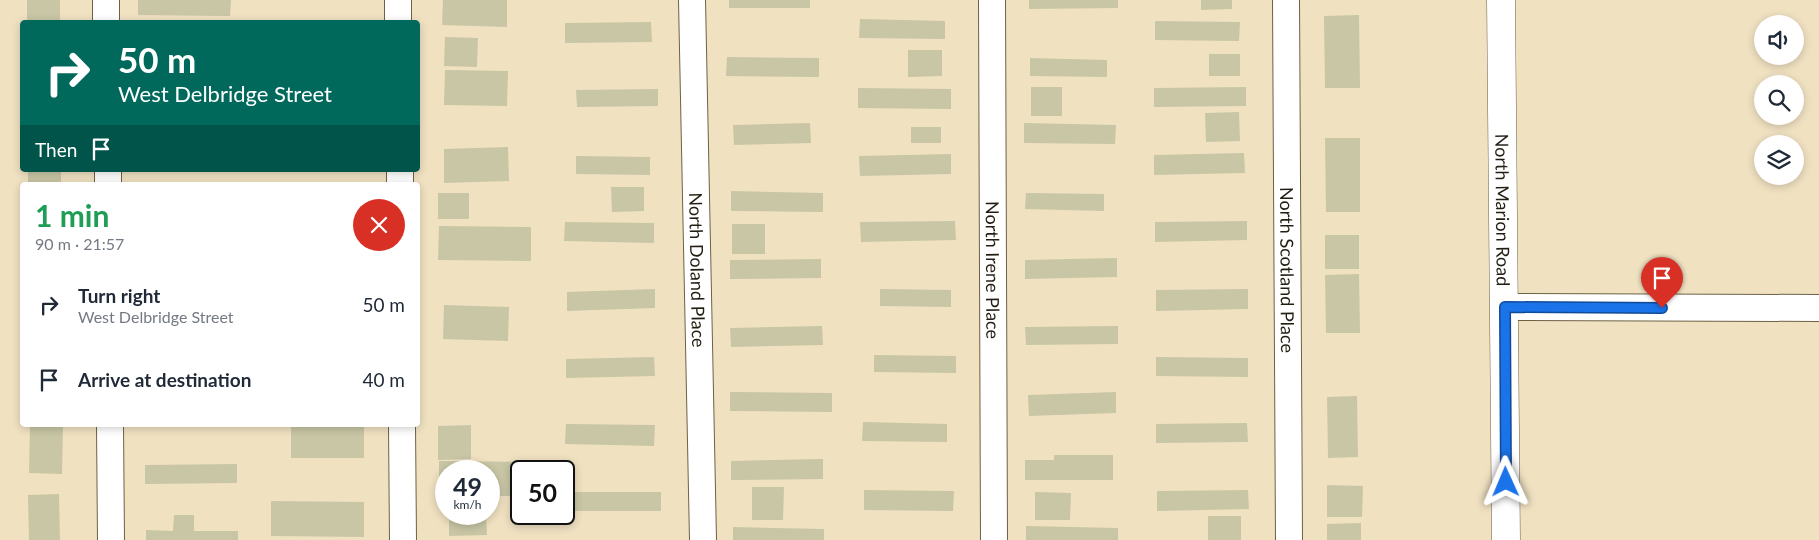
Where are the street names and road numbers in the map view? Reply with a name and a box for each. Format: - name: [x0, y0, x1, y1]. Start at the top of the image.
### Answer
- street label: North Marion Road: [1491, 134, 1515, 286]
- street label: North Scotland Place: [1276, 187, 1299, 353]
- street label: North Doland Place: [685, 192, 710, 348]
- street label: North Irene Place: [982, 201, 1004, 339]

